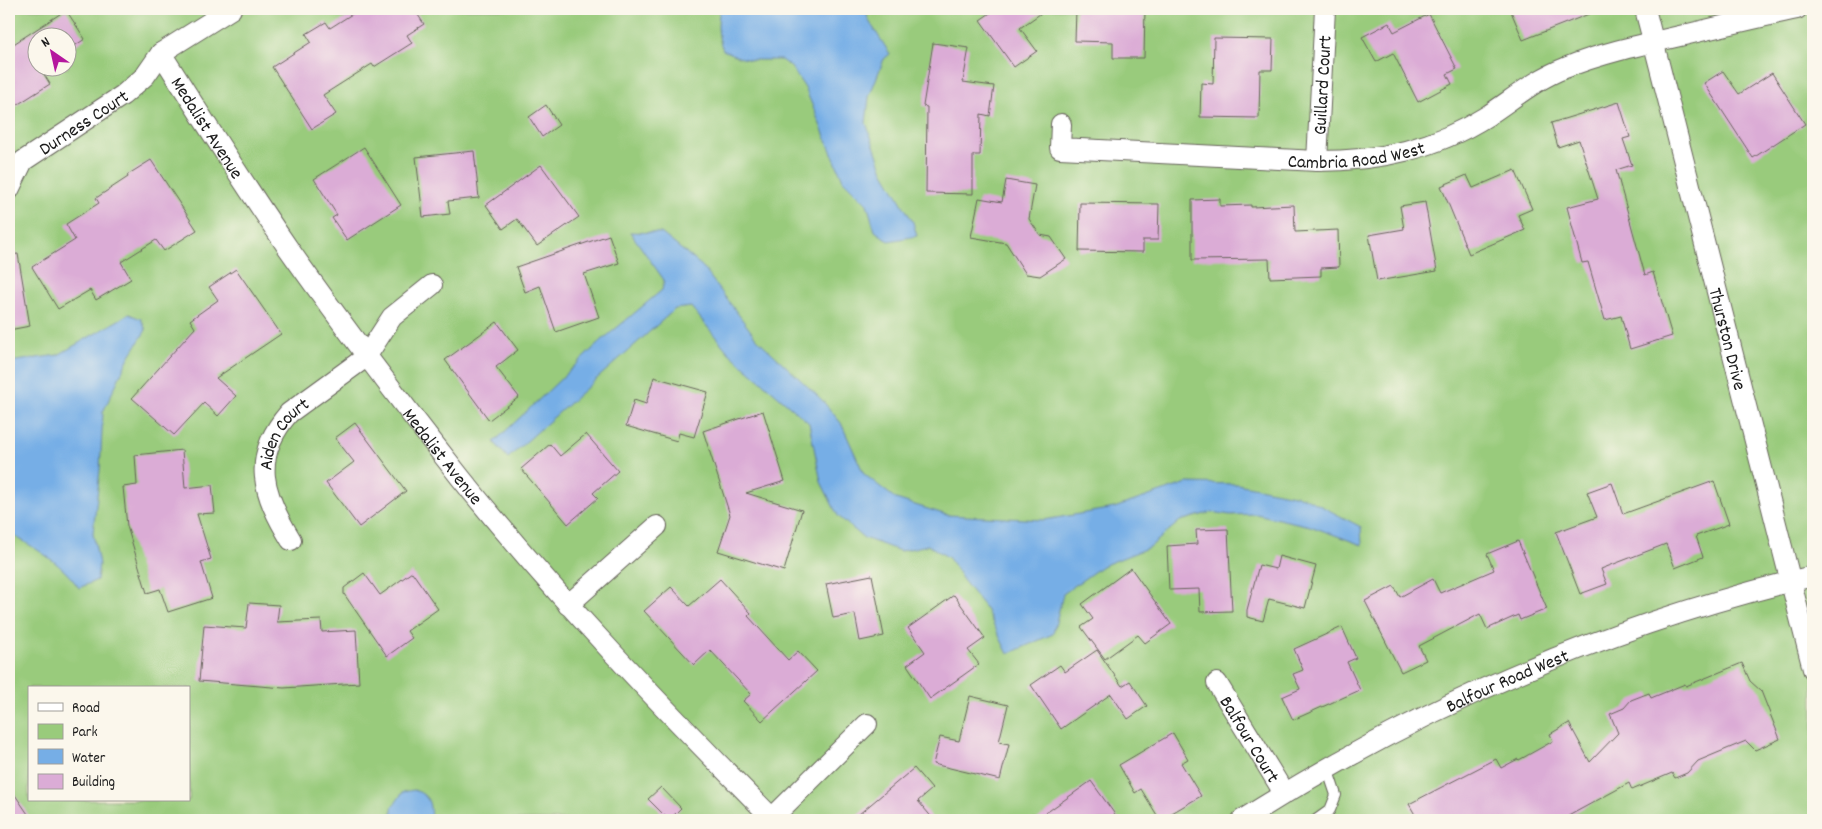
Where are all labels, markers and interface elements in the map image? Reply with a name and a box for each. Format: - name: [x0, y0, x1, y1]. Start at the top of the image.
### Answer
- north arrow: [28, 28, 78, 78]
- text: N: [37, 33, 54, 53]
- street label: Guillard Court: [1308, 35, 1341, 136]
- street label: Medalist Avenue: [162, 73, 248, 186]
- street label: Durness Court: [35, 85, 135, 164]
- street label: Cambria Road West: [1287, 136, 1429, 178]
- street label: Thurston Drive: [1699, 285, 1751, 394]
- street label: Aiden Court: [254, 393, 316, 471]
- street label: Medalist Avenue: [394, 403, 487, 512]
- street label: Balfour Road West: [1442, 644, 1573, 722]
- legend: [28, 686, 190, 802]
- street label: Balfour Court: [1211, 692, 1285, 789]
- text: Road: [72, 698, 100, 720]
- text: Park: [72, 722, 98, 744]
- text: Water: [72, 748, 106, 770]
- text: Building: [72, 772, 115, 794]

